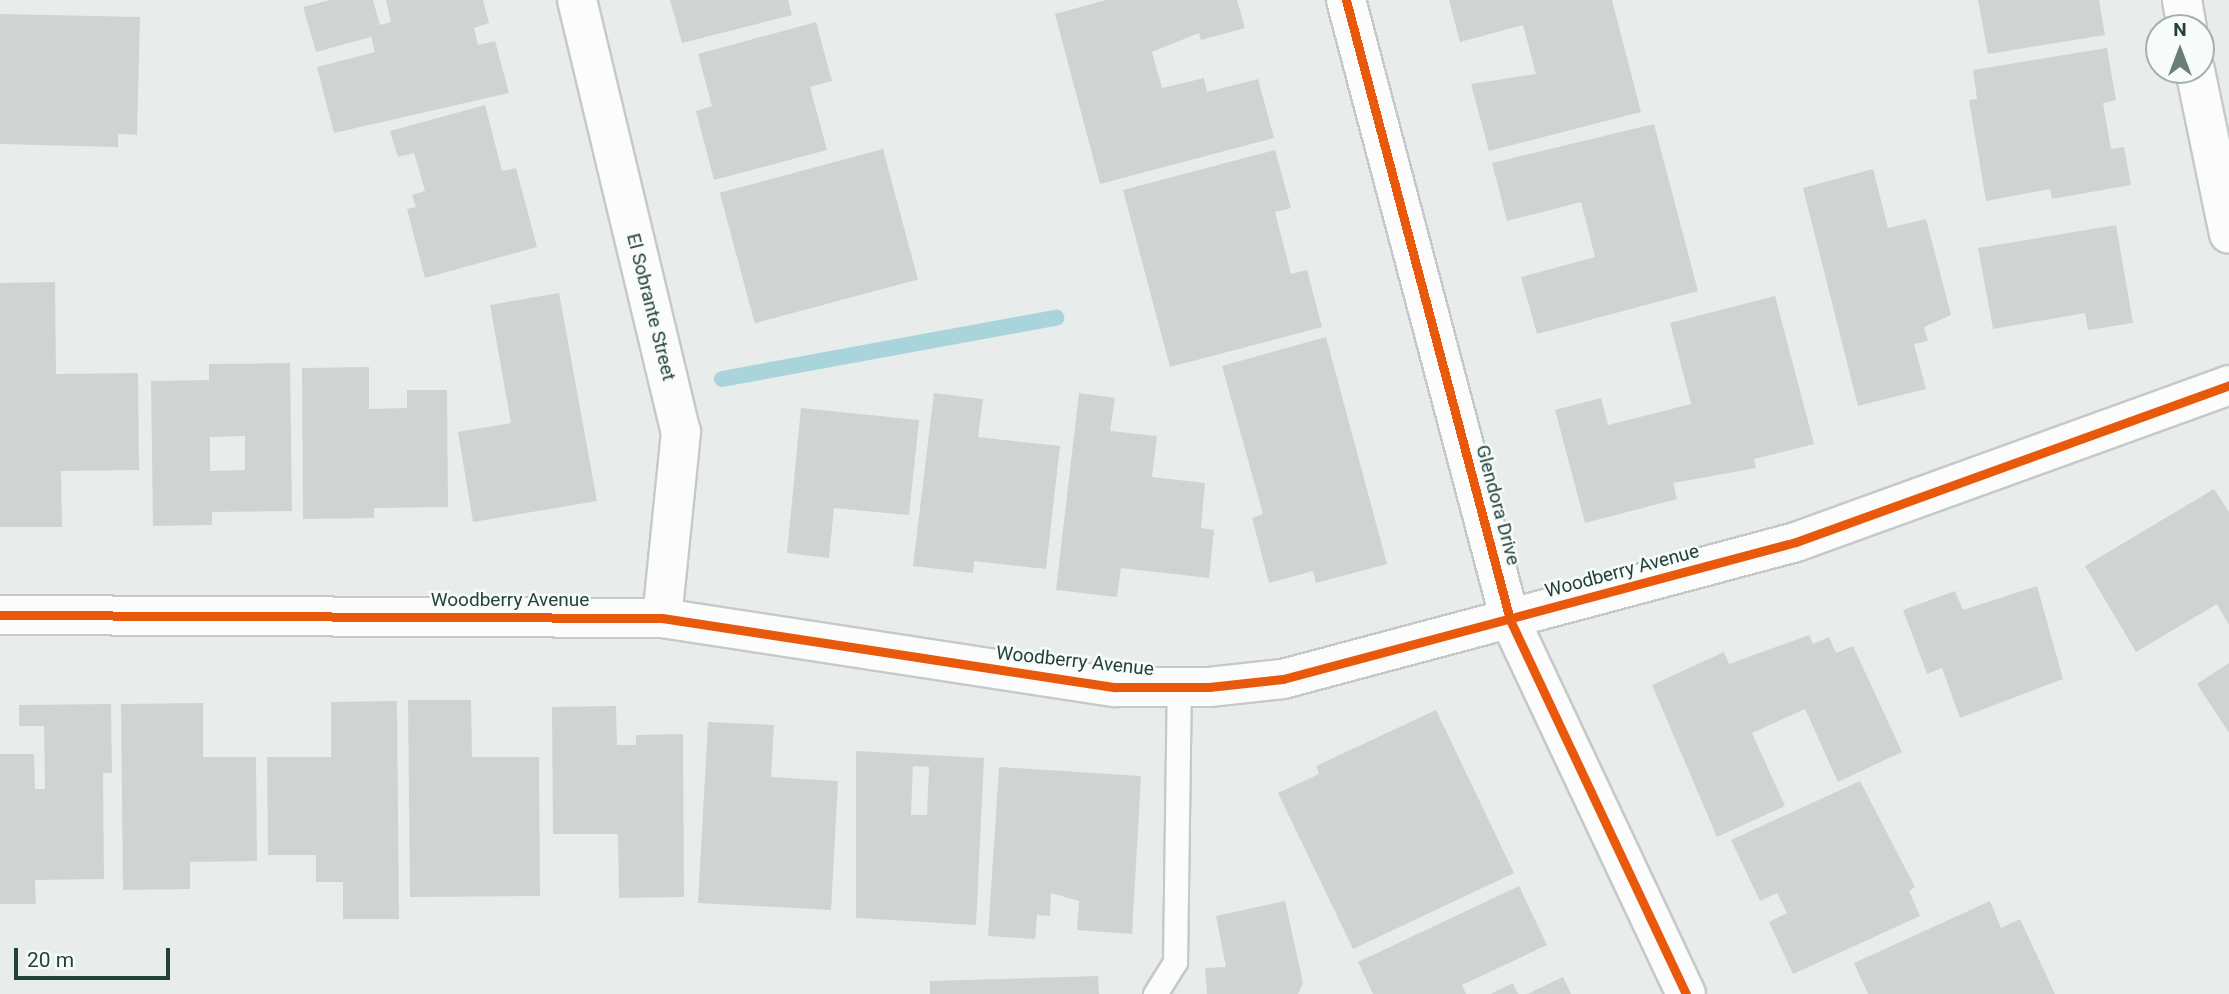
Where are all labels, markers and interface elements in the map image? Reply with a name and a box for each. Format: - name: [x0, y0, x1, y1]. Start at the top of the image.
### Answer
- north arrow: [2145, 14, 2215, 84]
- text: N: [2173, 18, 2187, 41]
- street label: El Sobrante Street: [622, 231, 680, 383]
- street label: Glendora Drive: [1471, 442, 1525, 568]
- street label: Woodberry Avenue: [1542, 539, 1702, 603]
- street label: Woodberry Avenue: [431, 589, 589, 611]
- street label: Woodberry Avenue: [995, 641, 1155, 681]
- scale bar: [18, 934, 173, 978]
- text: 20 m: [27, 948, 74, 972]

